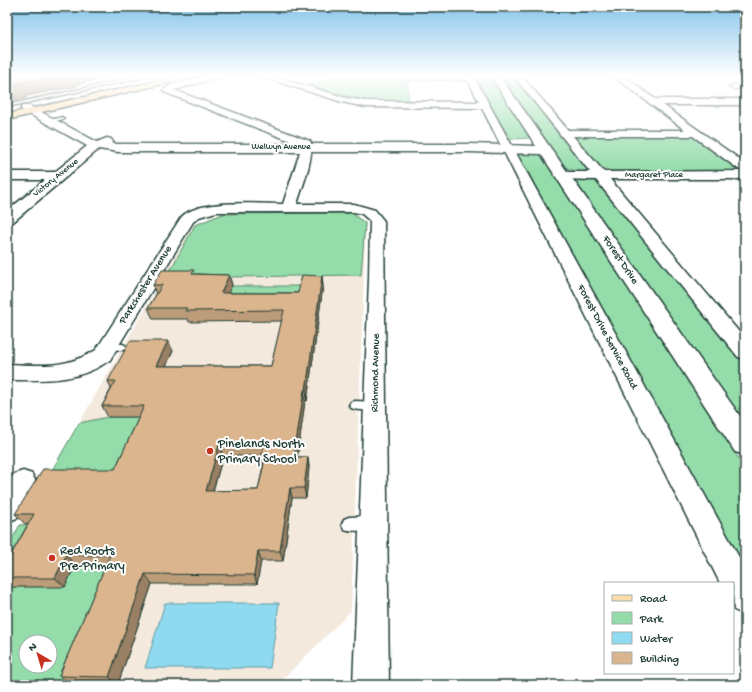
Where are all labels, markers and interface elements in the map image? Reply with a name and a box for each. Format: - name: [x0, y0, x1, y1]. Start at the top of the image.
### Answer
- street label: Welwyn Avenue: [251, 142, 311, 153]
- street label: Victory Avenue: [30, 156, 81, 200]
- street label: Margaret Place: [625, 170, 683, 181]
- street label: Forest Drive: [599, 233, 641, 287]
- street label: Parkchester Avenue: [117, 243, 175, 327]
- street label: Forest Drive Service Road: [574, 282, 640, 393]
- street label: Richmond Avenue: [369, 333, 383, 412]
- place label: Pinelands North Primary School: [217, 437, 305, 467]
- marker: Pinelands North Primary School: [205, 446, 215, 456]
- place label: Red Roots Pre-Primary: [59, 544, 125, 574]
- marker: Red Roots Pre-Primary: [47, 553, 57, 563]
- legend: [604, 582, 734, 674]
- text: Road: [640, 593, 667, 607]
- text: Park: [639, 613, 665, 627]
- text: Water: [640, 633, 674, 647]
- north arrow: [18, 634, 58, 674]
- text: N: [27, 641, 40, 655]
- text: Building: [639, 653, 679, 667]

